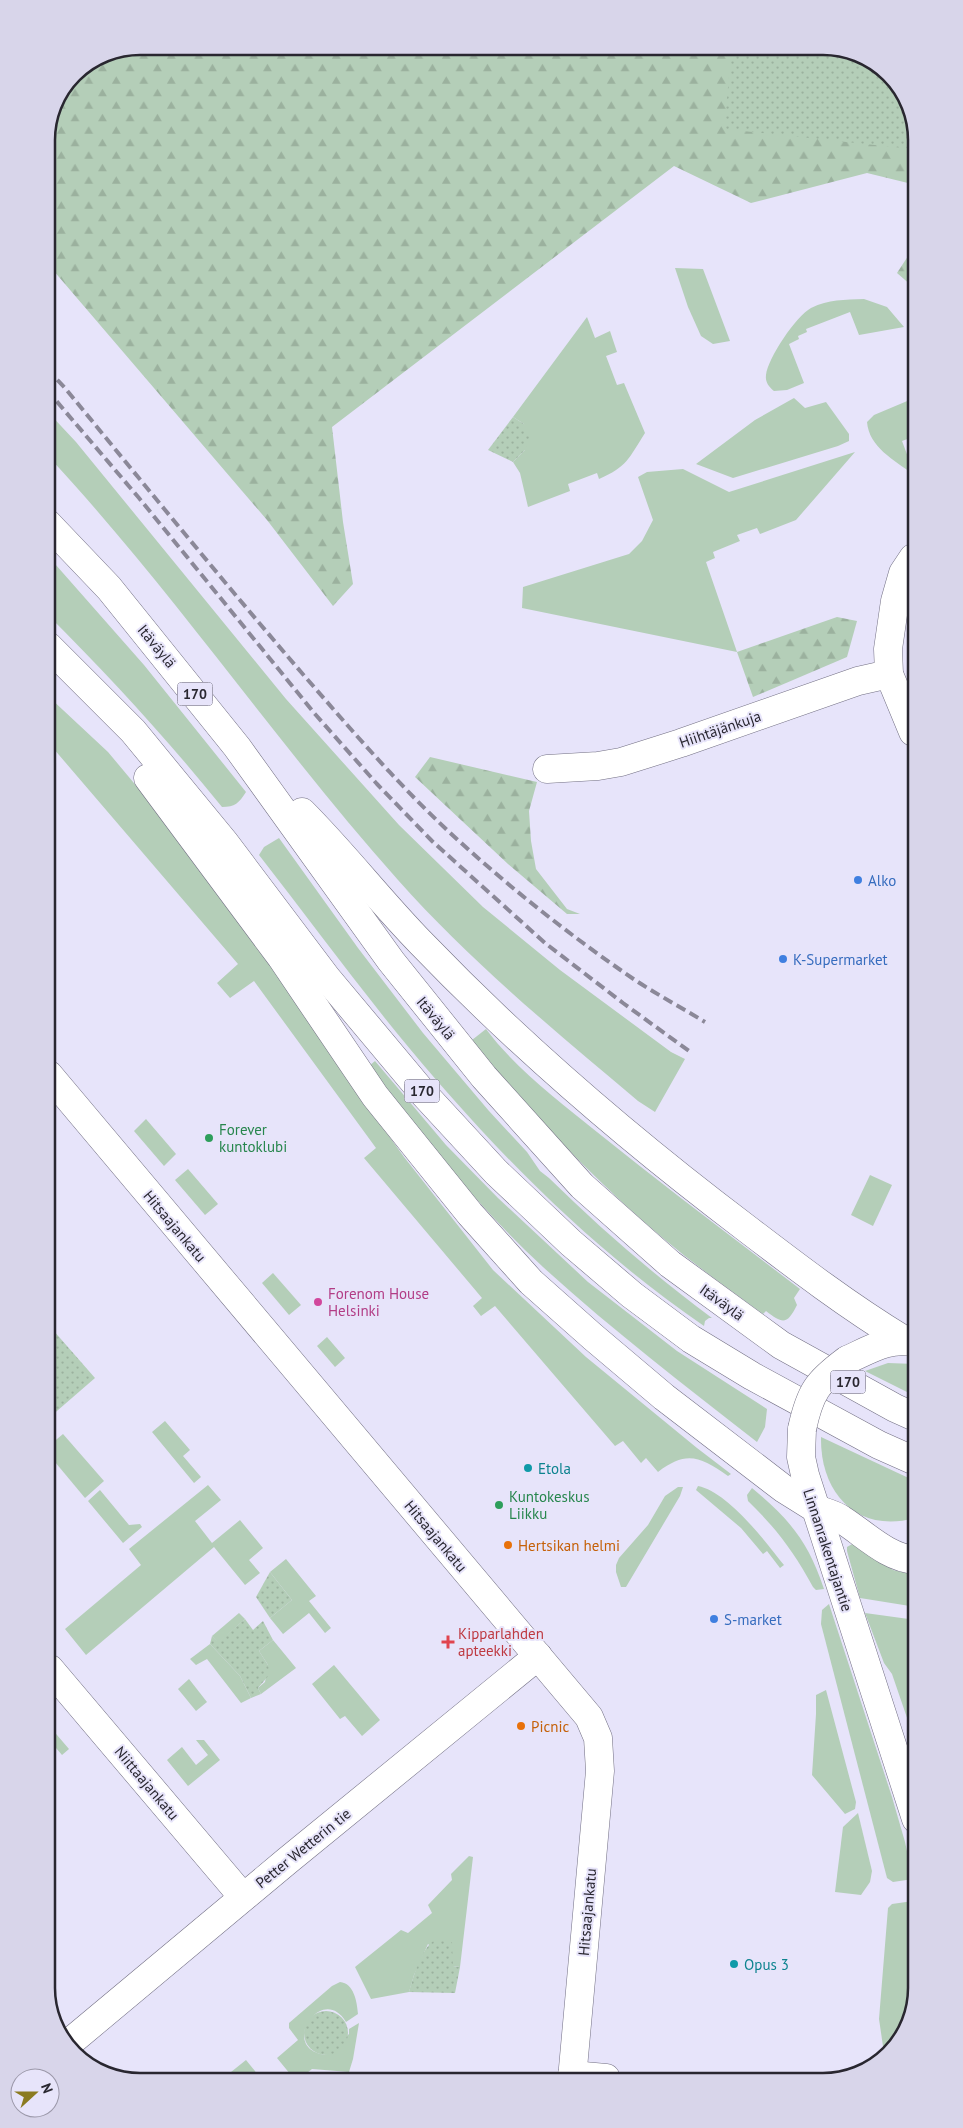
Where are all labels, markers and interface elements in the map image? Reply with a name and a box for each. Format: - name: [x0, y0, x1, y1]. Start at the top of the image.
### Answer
- street label: Itäväylä: [134, 620, 180, 672]
- road number: 170: [178, 682, 212, 706]
- street label: Hiihtäjänkuja: [677, 706, 763, 752]
- place label: Alko: [868, 871, 896, 890]
- marker: Alko: [852, 874, 864, 886]
- place label: K-Supermarket: [793, 950, 888, 969]
- marker: K-Supermarket: [777, 953, 789, 965]
- street label: Itäväylä: [413, 992, 459, 1044]
- road number: 170: [404, 1080, 440, 1102]
- place label: Forever kuntoklubi: [219, 1120, 287, 1156]
- marker: Forever kuntoklubi: [203, 1132, 215, 1144]
- street label: Hitsaajankatu: [139, 1186, 211, 1266]
- street label: Itäväylä: [696, 1280, 748, 1324]
- place label: Forenom House Helsinki: [328, 1284, 429, 1320]
- marker: Forenom House Helsinki: [312, 1296, 324, 1308]
- road number: 170: [830, 1370, 866, 1394]
- place label: Etola: [538, 1459, 571, 1478]
- marker: Etola: [522, 1462, 534, 1474]
- street label: Linnanrakentajantie: [799, 1486, 857, 1614]
- place label: Kuntokeskus Liikku: [509, 1487, 590, 1523]
- street label: Hitsaajankatu: [400, 1496, 472, 1576]
- marker: Kuntokeskus Liikku: [493, 1499, 505, 1511]
- place label: Hertsikan helmi: [518, 1536, 620, 1555]
- marker: Hertsikan helmi: [502, 1539, 514, 1551]
- place label: S-market: [724, 1610, 782, 1629]
- marker: S-market: [708, 1613, 720, 1625]
- place label: Kipparlahden apteekki: [458, 1624, 544, 1660]
- marker: Kipparlahden apteekki: [442, 1636, 454, 1648]
- place label: Picnic: [531, 1717, 569, 1736]
- marker: Picnic: [515, 1720, 527, 1732]
- street label: Niittaajankatu: [111, 1742, 183, 1824]
- street label: Petter Wetterin tie: [252, 1804, 354, 1892]
- street label: Hitsaajankatu: [574, 1867, 600, 1957]
- place label: Opus 3: [744, 1955, 789, 1974]
- marker: Opus 3: [728, 1958, 740, 1970]
- north arrow: [10, 2068, 60, 2118]
- text: N: [37, 2081, 57, 2096]

